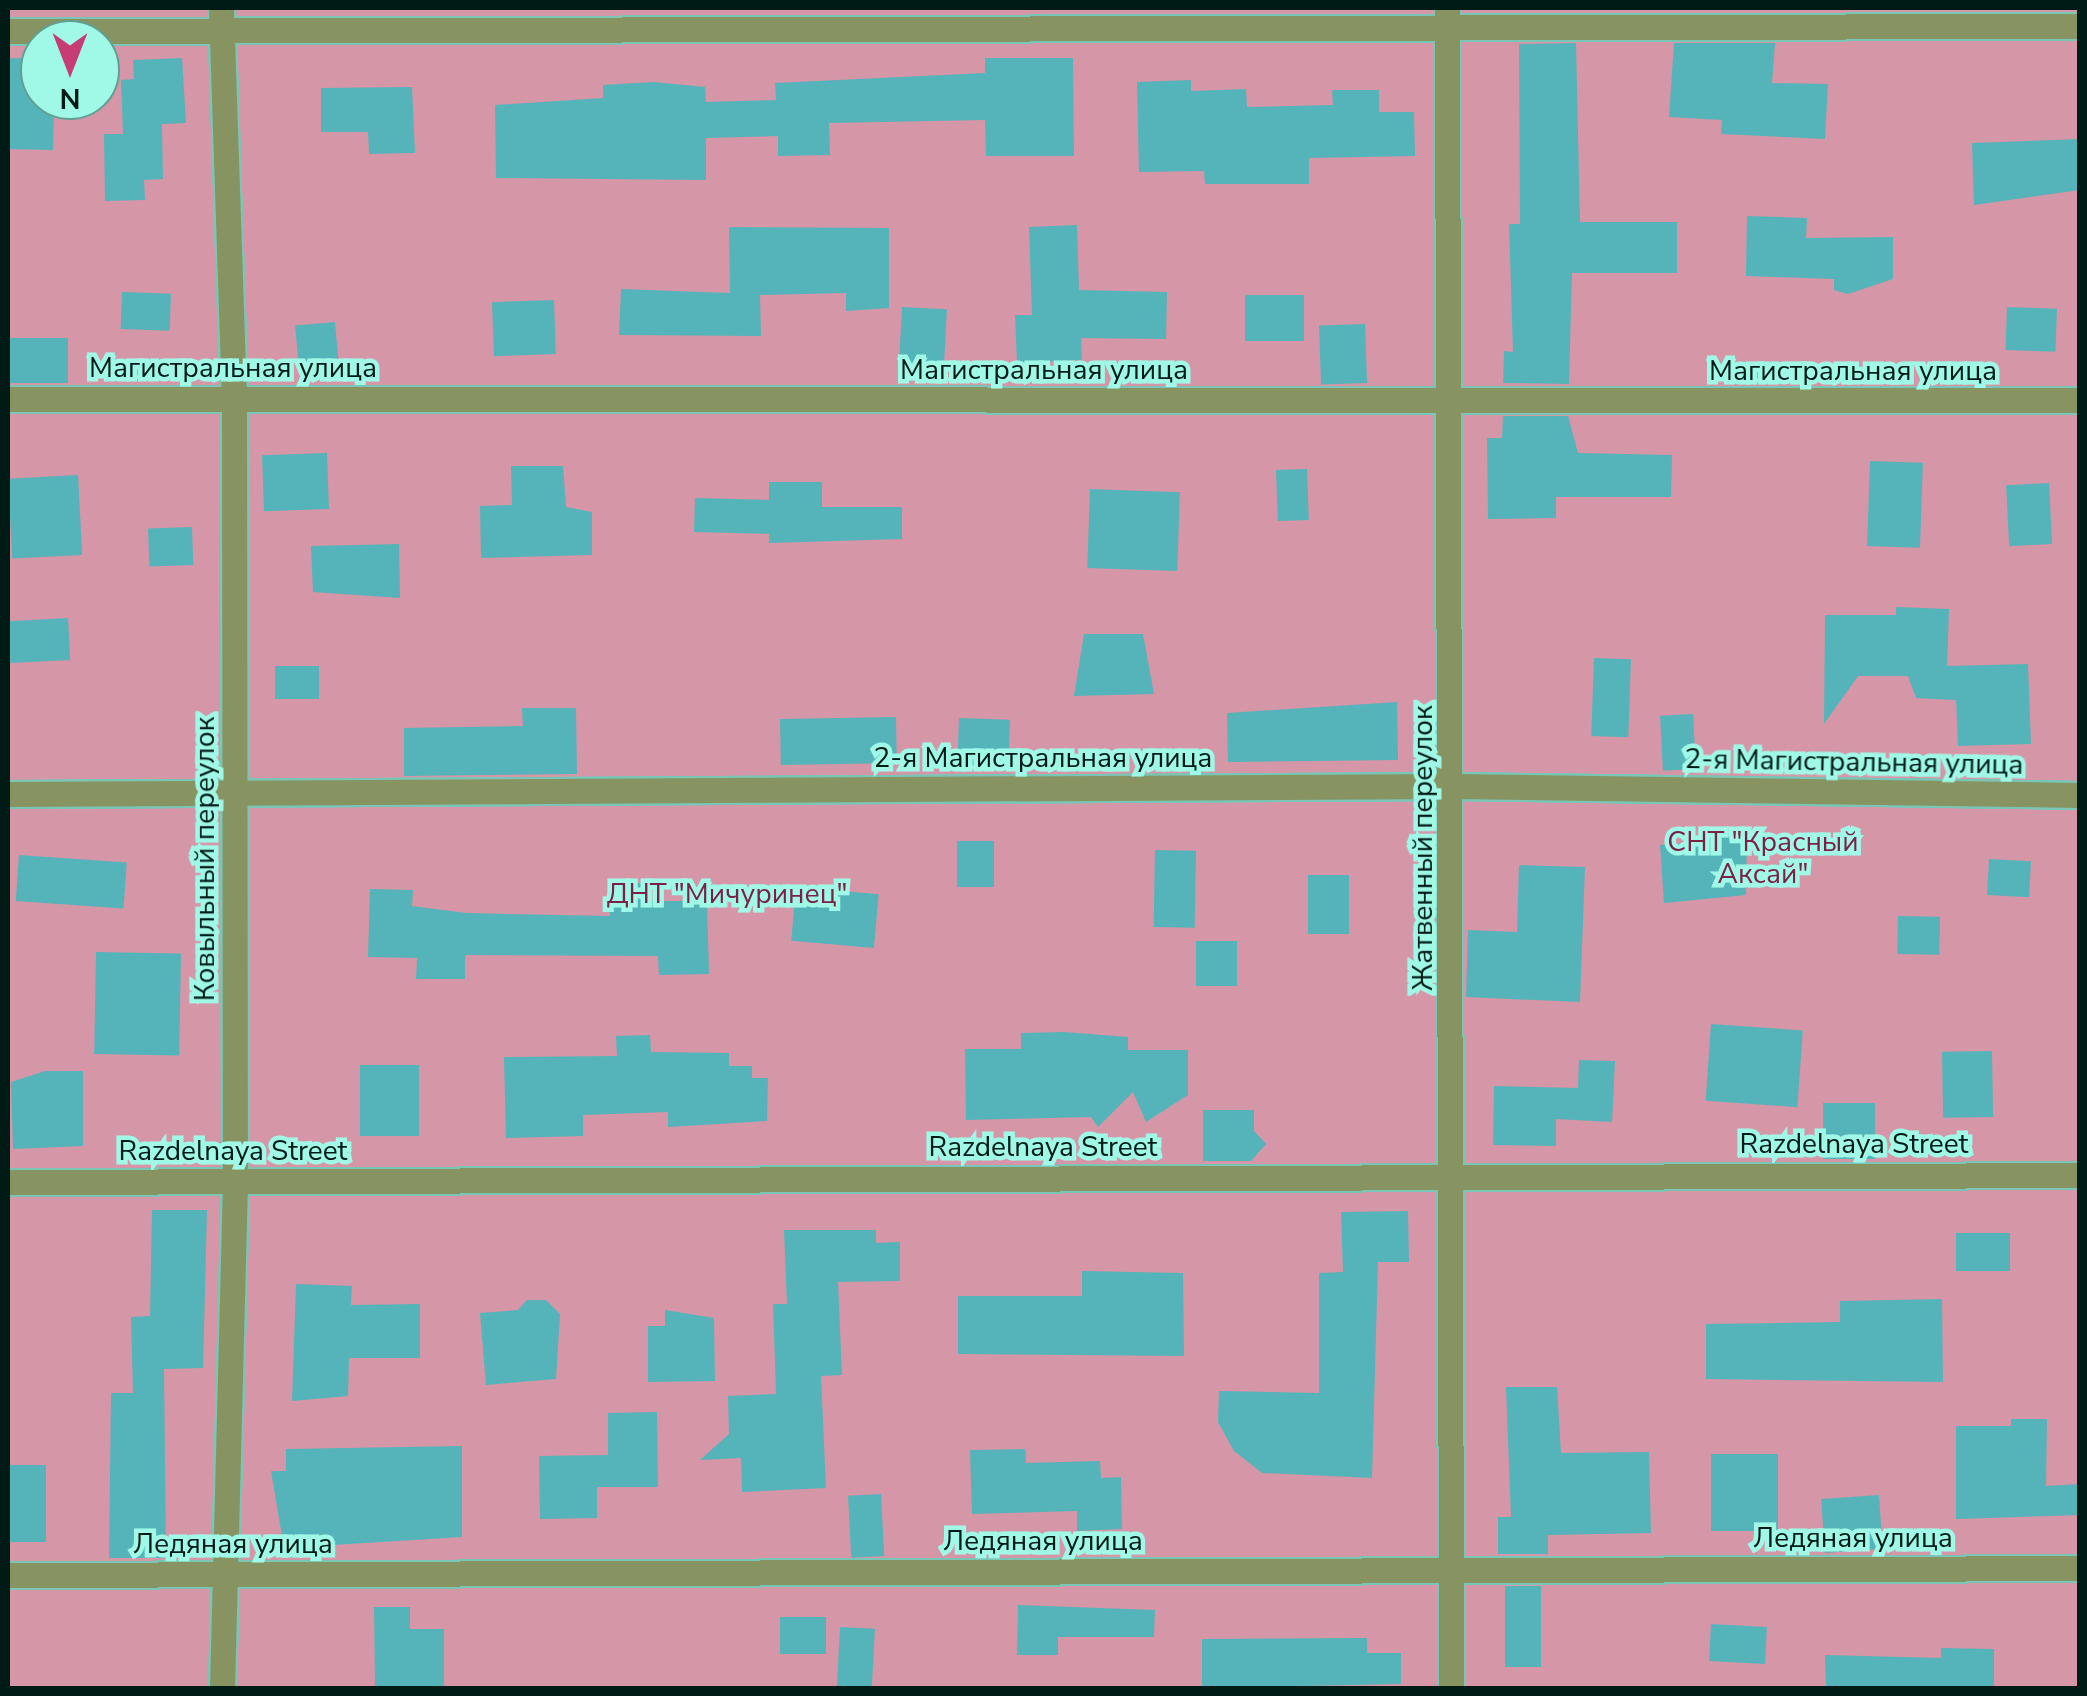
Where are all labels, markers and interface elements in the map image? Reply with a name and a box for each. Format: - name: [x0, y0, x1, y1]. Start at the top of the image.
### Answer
- north arrow: [20, 20, 120, 120]
- text: N: [60, 79, 80, 117]
- street label: Магистральная улица: [89, 351, 377, 385]
- street label: Магистральная улица: [900, 353, 1188, 387]
- street label: Магистральная улица: [1709, 354, 1997, 388]
- street label: Жатвенный переулок: [1406, 705, 1440, 991]
- street label: Ковыльный переулок: [188, 717, 222, 1001]
- street label: 2-я Магистральная улица: [874, 741, 1212, 775]
- street label: 2-я Магистральная улица: [1684, 742, 2024, 782]
- park label: СНТ "Красный Аксай": [1667, 825, 1859, 891]
- park label: ДНТ "Мичуринец": [607, 877, 847, 911]
- street label: Razdelnaya Street: [1740, 1127, 1968, 1161]
- street label: Razdelnaya Street: [929, 1130, 1157, 1164]
- street label: Razdelnaya Street: [119, 1134, 347, 1168]
- street label: Ледяная улица: [1753, 1521, 1953, 1555]
- street label: Ледяная улица: [943, 1524, 1143, 1558]
- street label: Ледяная улица: [133, 1527, 333, 1561]

